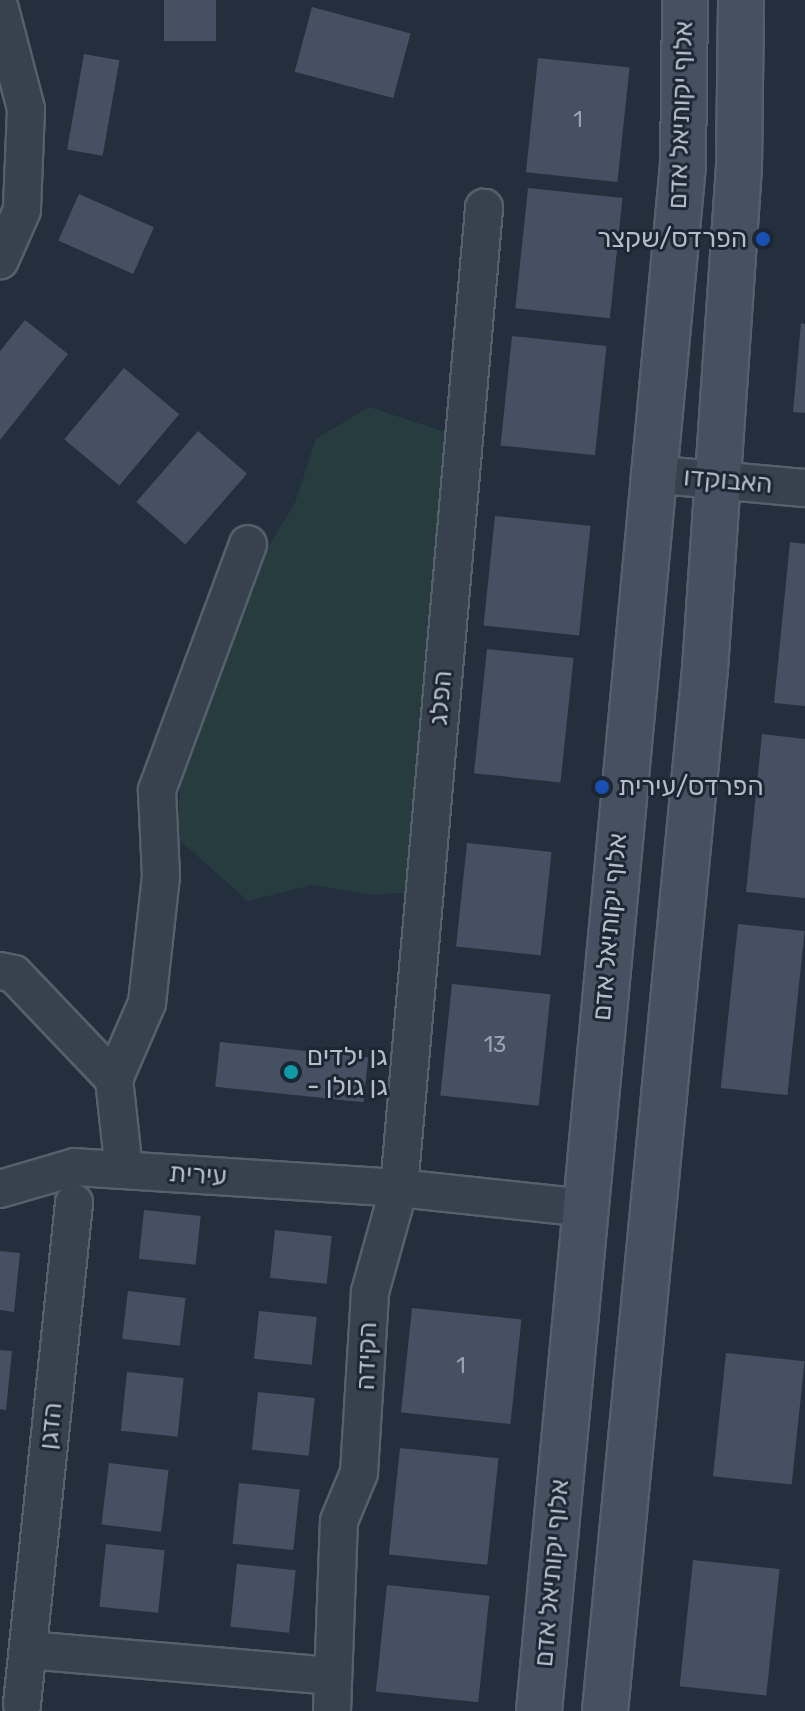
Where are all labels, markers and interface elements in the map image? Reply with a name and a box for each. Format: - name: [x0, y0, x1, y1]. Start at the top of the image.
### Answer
- street label: אלוף יקותיאל אדם: [662, 20, 700, 210]
- house number: 1: [573, 107, 583, 133]
- place label: הפרדס/שקצר: [597, 223, 747, 255]
- marker: הפרדס/שקצר: [754, 230, 772, 248]
- street label: האבוקדו: [682, 462, 774, 500]
- street label: הפלג: [423, 669, 459, 727]
- place label: הפרדס/עירית: [618, 771, 763, 803]
- marker: הפרדס/עירית: [593, 778, 611, 796]
- street label: אלוף יקותיאל אדם: [586, 831, 634, 1023]
- house number: 13: [484, 1032, 506, 1058]
- place label: גן ילדים - גן גולן: [307, 1041, 388, 1102]
- marker: גן ילדים - גן גולן: [282, 1063, 300, 1081]
- street label: עירית: [168, 1157, 228, 1193]
- street label: הקידה: [350, 1321, 384, 1391]
- house number: 1: [456, 1353, 466, 1379]
- street label: הדגן: [33, 1401, 69, 1451]
- street label: אלוף יקותיאל אדם: [528, 1477, 576, 1669]

